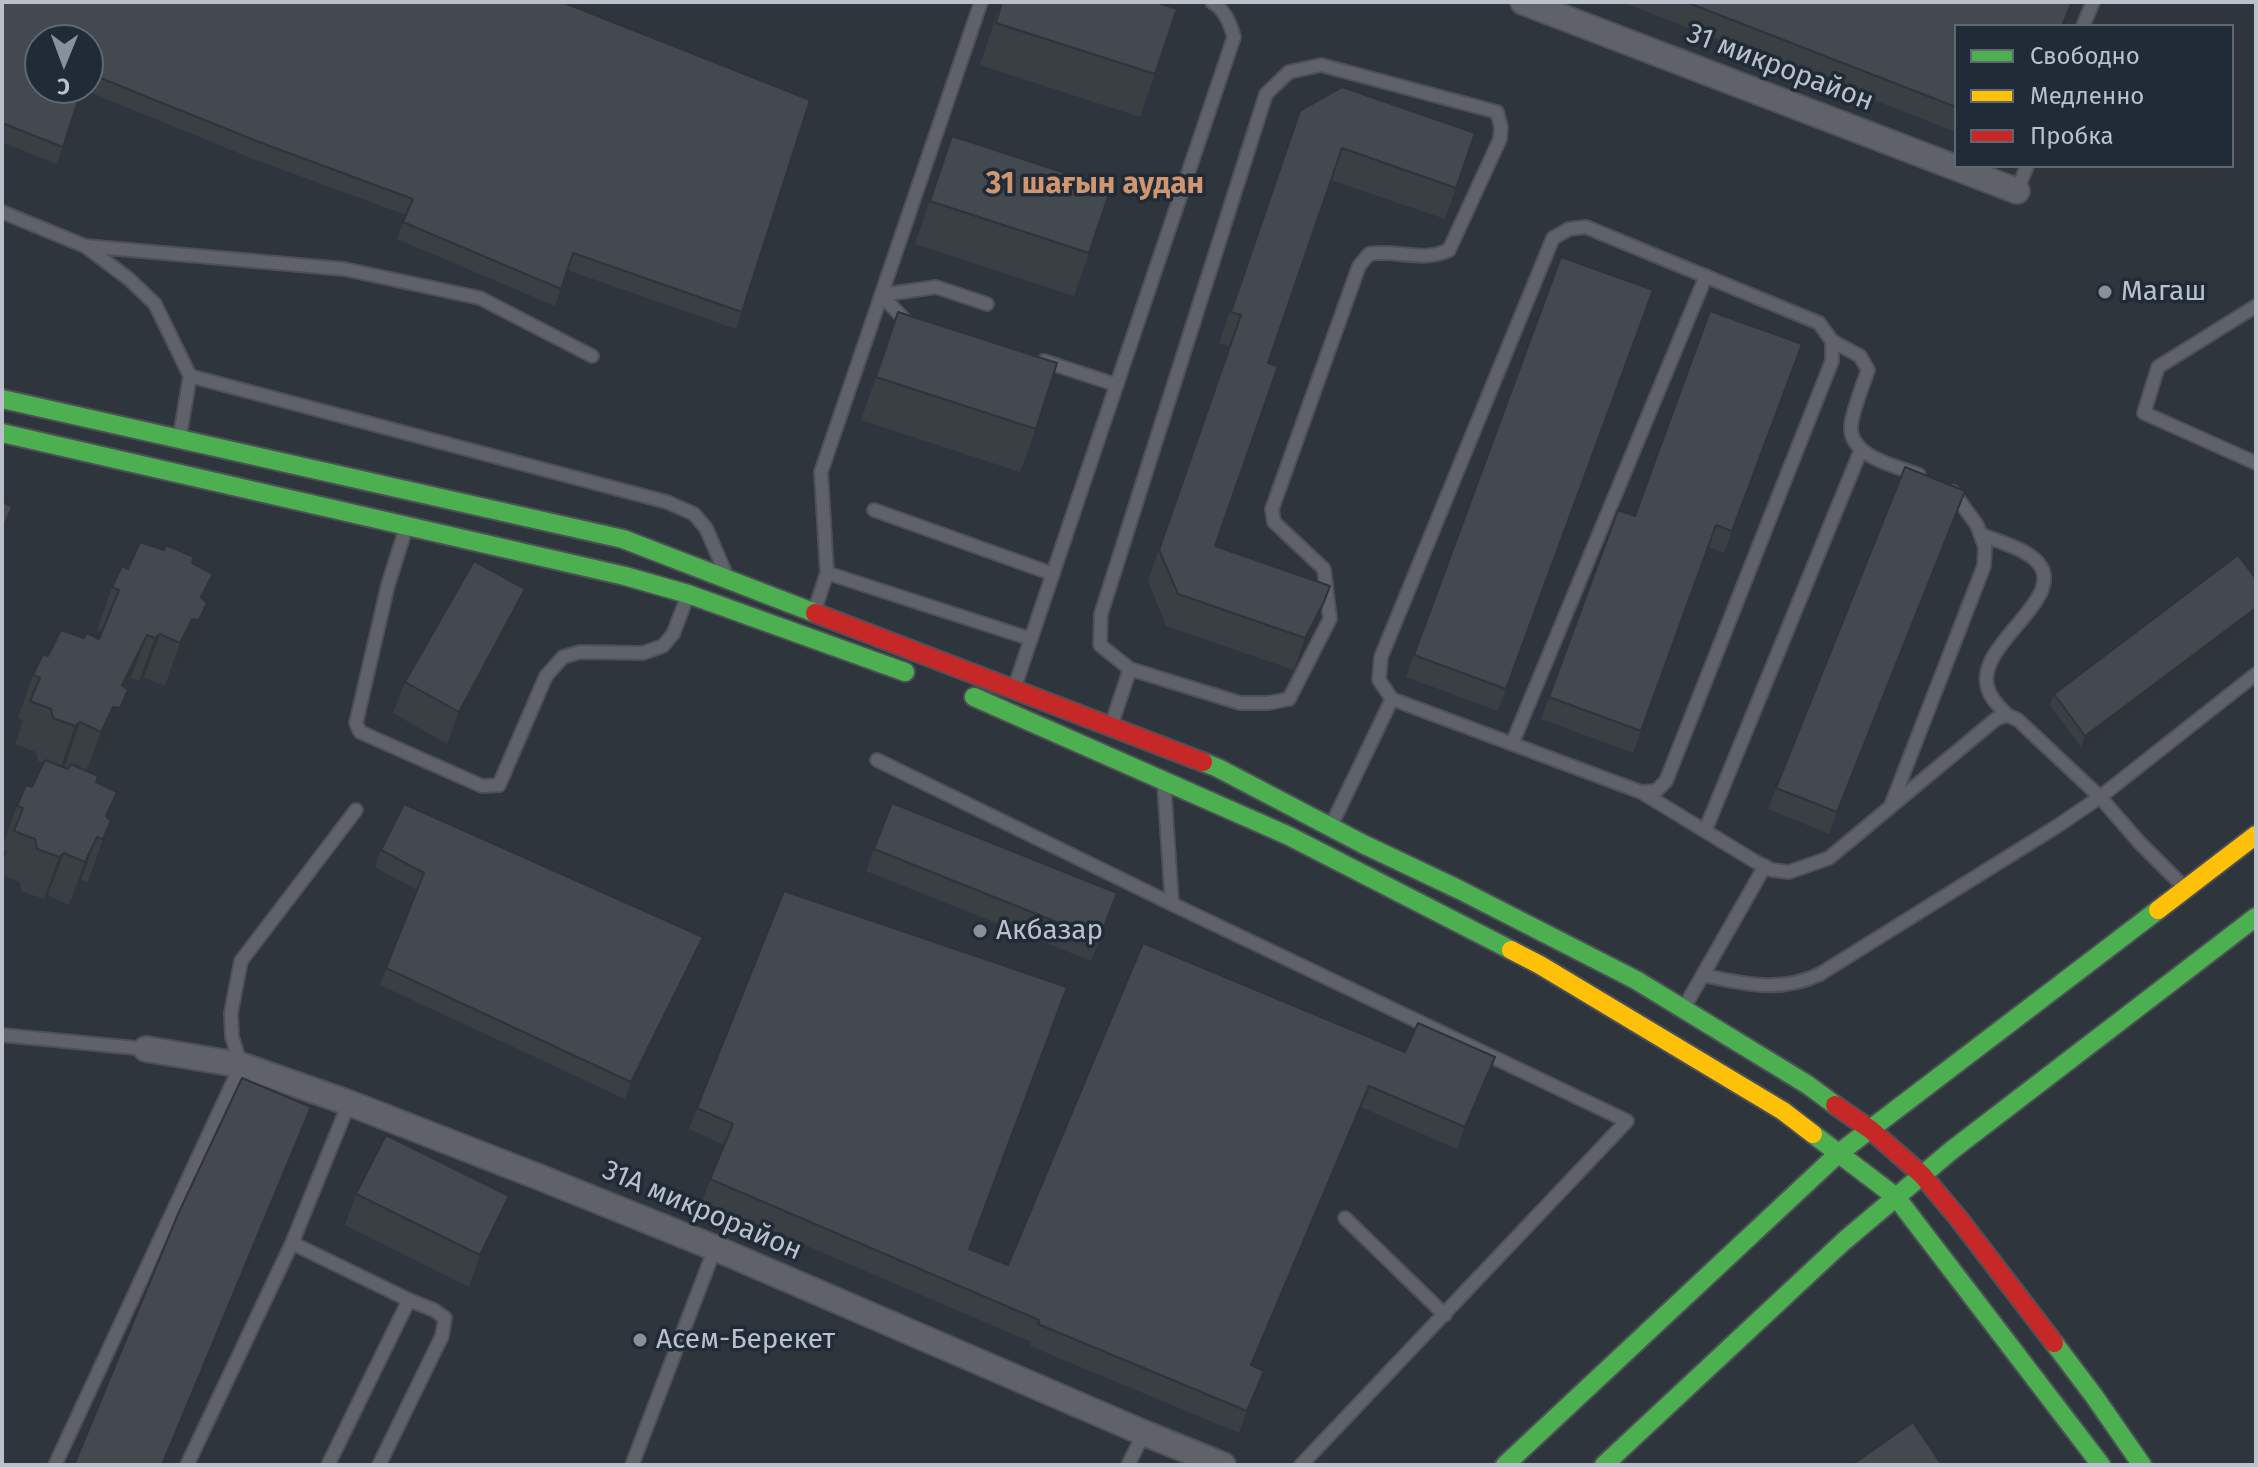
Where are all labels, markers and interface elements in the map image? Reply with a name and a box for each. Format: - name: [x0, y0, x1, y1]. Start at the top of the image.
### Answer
- street label: 31 микрорайон: [1682, 17, 1878, 119]
- north arrow: [24, 24, 104, 104]
- legend: [1954, 24, 2234, 168]
- text: Свободно: [2030, 42, 2140, 70]
- text: С: [57, 73, 70, 100]
- text: Медленно: [2030, 82, 2144, 110]
- text: Пробка: [2030, 122, 2114, 150]
- district label: 31 шағын аудан: [986, 167, 1204, 203]
- place label: Магаш: [2121, 275, 2206, 309]
- marker: Магаш: [2096, 283, 2114, 301]
- place label: Акбазар: [996, 914, 1103, 948]
- marker: Акбазар: [971, 922, 989, 940]
- street label: 31А микрорайон: [597, 1154, 807, 1268]
- place label: Асем-Берекет: [656, 1323, 835, 1357]
- marker: Асем-Берекет: [631, 1331, 649, 1349]

